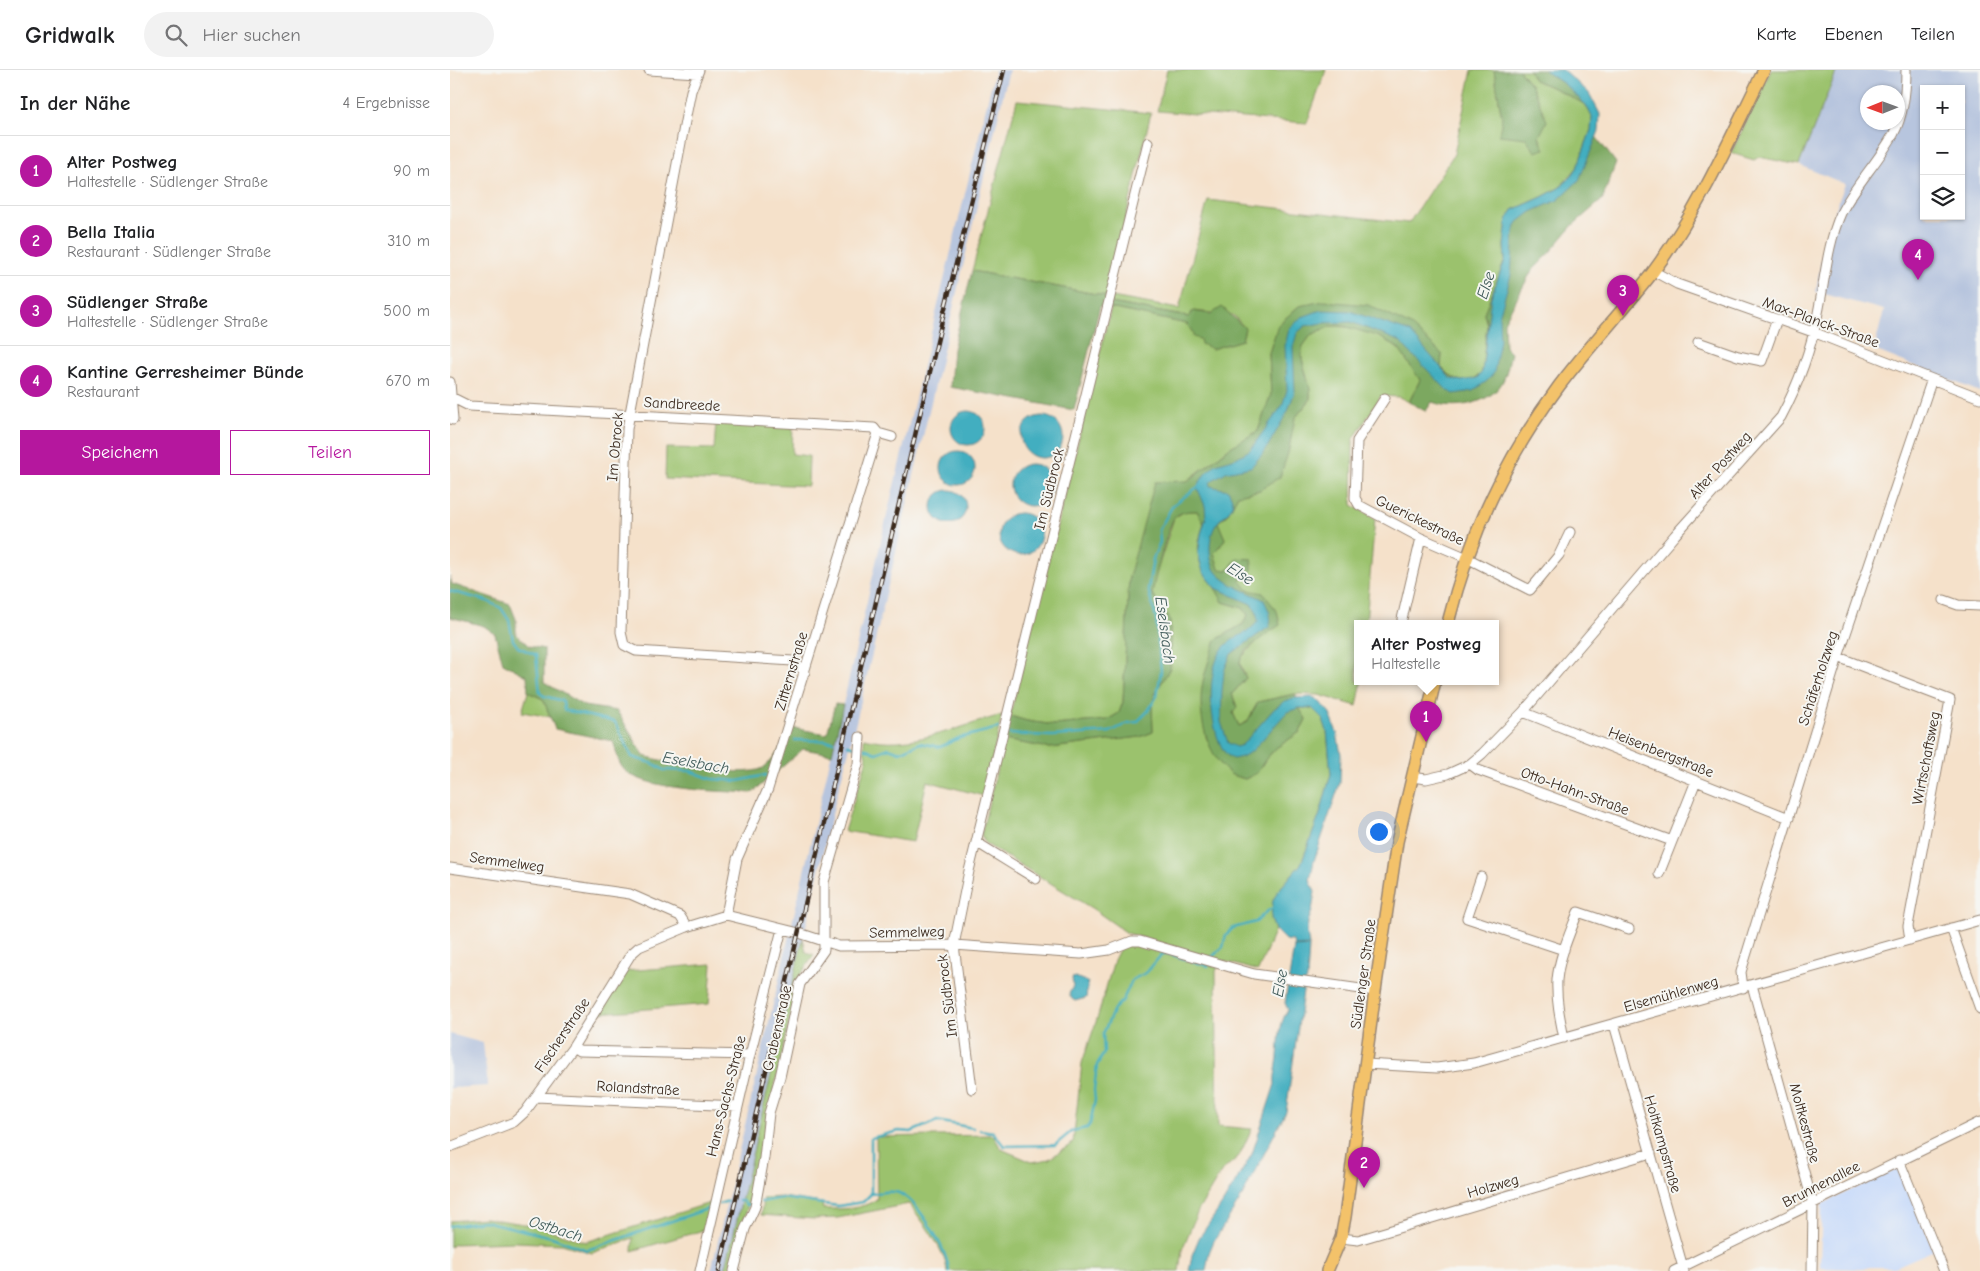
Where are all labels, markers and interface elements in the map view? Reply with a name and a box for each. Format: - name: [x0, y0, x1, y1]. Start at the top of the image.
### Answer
- search box: [144, 12, 494, 57]
- text: Gridwalk: [25, 21, 114, 49]
- icon: search: [162, 21, 190, 49]
- text: Hier suchen: [202, 24, 301, 46]
- text: Karte: [1756, 24, 1797, 45]
- text: Ebenen: [1825, 24, 1883, 45]
- text: Teilen: [1911, 24, 1955, 45]
- north arrow: [1860, 85, 1905, 130]
- map controls: [1920, 85, 1965, 220]
- button: +: [1920, 85, 1965, 130]
- text: In der Nähe: [20, 91, 130, 115]
- text: 4 Ergebnisse: [343, 94, 430, 112]
- button: −: [1920, 130, 1965, 175]
- text: Alter Postweg: [67, 151, 178, 173]
- text: 1: [33, 162, 39, 180]
- text: 90 m: [393, 162, 430, 180]
- text: Haltestelle · Südlenger Straße: [67, 173, 268, 191]
- button: layers: [1920, 175, 1965, 220]
- text: Bella Italia: [67, 221, 155, 243]
- text: 2: [32, 232, 40, 250]
- text: 310 m: [387, 232, 430, 250]
- pin: 4: [1902, 239, 1934, 280]
- text: Restaurant · Südlenger Straße: [67, 243, 271, 261]
- water label: Else: [1473, 269, 1499, 301]
- pin: 3: [1607, 275, 1639, 316]
- text: Südlenger Straße: [67, 291, 208, 313]
- street label: Max-Planck-Straße: [1760, 292, 1882, 352]
- text: 3: [32, 302, 40, 320]
- text: 500 m: [383, 302, 430, 320]
- text: Haltestelle · Südlenger Straße: [67, 313, 268, 331]
- text: Kantine Gerresheimer Bünde: [67, 361, 304, 383]
- text: 4: [32, 372, 40, 390]
- text: 670 m: [385, 372, 430, 390]
- text: Restaurant: [67, 383, 139, 401]
- street label: Sandbreede: [643, 393, 721, 415]
- street label: Im Obrock: [603, 411, 627, 482]
- street label: Alter Postweg: [1685, 428, 1755, 502]
- button: Speichern: [20, 430, 220, 475]
- button: Teilen: [230, 430, 430, 475]
- street label: Im Südbrock: [1030, 446, 1068, 532]
- street label: Guerickestraße: [1373, 491, 1468, 549]
- water label: Else: [1224, 559, 1257, 589]
- water label: Eselsbach: [1151, 595, 1179, 665]
- popup: [1354, 620, 1499, 685]
- street label: Schäferholzweg: [1794, 628, 1842, 728]
- street label: Zitternstraße: [770, 629, 812, 713]
- text: Alter Postweg: [1371, 633, 1482, 655]
- text: Haltestelle: [1371, 655, 1440, 673]
- pin: 1: [1410, 701, 1442, 742]
- street label: Wirtschaftsweg: [1908, 710, 1944, 806]
- street label: Heisenbergstraße: [1606, 723, 1717, 782]
- water label: Eselsbach: [661, 748, 731, 778]
- street label: Otto-Hahn-Straße: [1518, 763, 1632, 819]
- your location: [1366, 819, 1392, 845]
- street label: Semmelweg: [468, 848, 546, 876]
- street label: Südlenger Straße: [1346, 917, 1380, 1030]
- street label: Semmelweg: [869, 922, 945, 942]
- street label: Im Südbrock: [933, 953, 961, 1038]
- water label: Else: [1269, 968, 1291, 998]
- street label: Elsemühlenweg: [1622, 972, 1720, 1016]
- street label: Grabenstraße: [758, 983, 796, 1073]
- street label: Fischerstraße: [530, 994, 594, 1076]
- street label: Hans-Sachs-Straße: [702, 1033, 750, 1158]
- street label: Rolandstraße: [596, 1077, 681, 1099]
- street label: Moltkestraße: [1786, 1081, 1824, 1165]
- street label: Holtkampstraße: [1640, 1093, 1686, 1195]
- pin: 2: [1348, 1147, 1380, 1188]
- street label: Brunnenallee: [1779, 1157, 1863, 1211]
- street label: Holzweg: [1465, 1170, 1521, 1202]
- water label: Ostbach: [527, 1212, 585, 1246]

